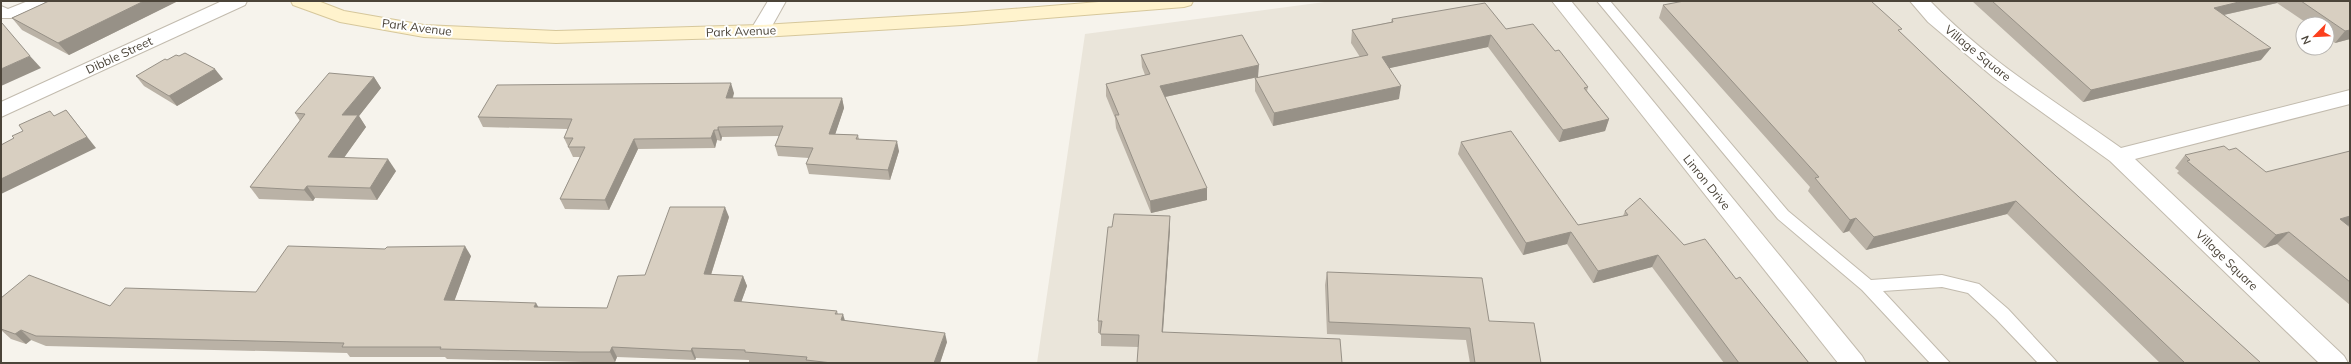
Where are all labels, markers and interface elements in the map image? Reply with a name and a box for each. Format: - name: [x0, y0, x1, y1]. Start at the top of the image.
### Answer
- street label: Park Avenue: [381, 15, 453, 39]
- north arrow: [2295, 16, 2335, 56]
- street label: Park Avenue: [706, 22, 776, 40]
- street label: Village Square: [1942, 22, 2014, 84]
- street label: Dibble Street: [83, 33, 155, 77]
- text: N: [2298, 33, 2314, 47]
- street label: Linron Drive: [1680, 151, 1734, 213]
- street label: Village Square: [2193, 227, 2261, 293]

